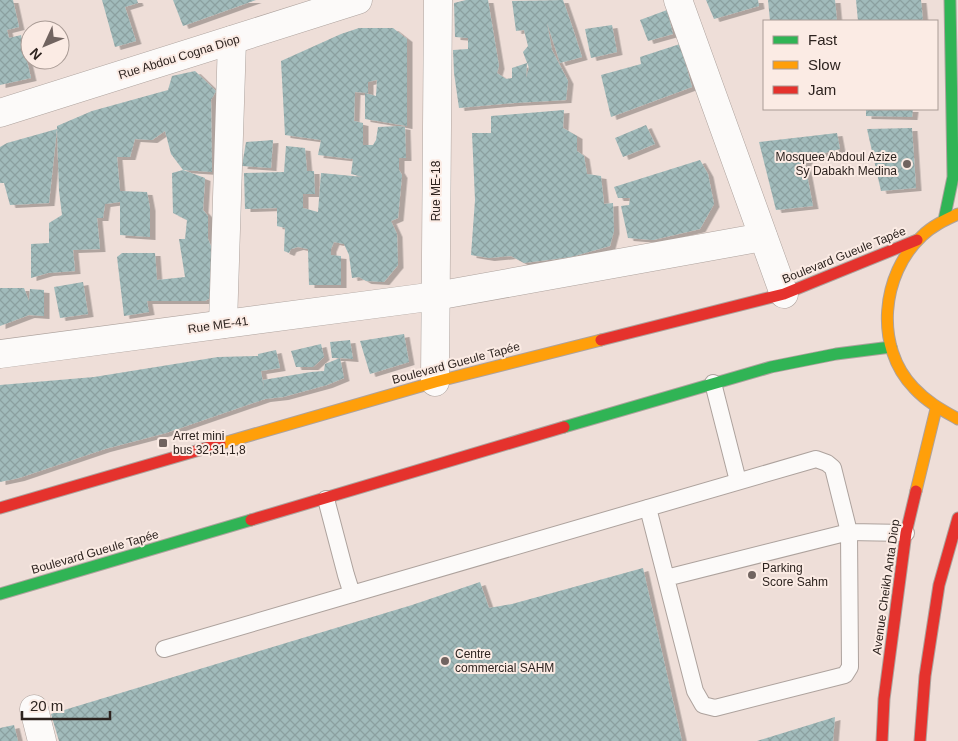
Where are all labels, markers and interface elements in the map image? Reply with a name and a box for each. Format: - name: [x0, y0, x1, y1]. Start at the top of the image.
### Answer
- north arrow: [20, 20, 70, 70]
- legend: [763, 20, 938, 110]
- text: Fast: [808, 31, 838, 48]
- street label: Rue Abdou Cogna Diop: [117, 32, 242, 82]
- text: N: [26, 45, 45, 63]
- text: Slow: [808, 56, 841, 73]
- text: Jam: [808, 81, 836, 98]
- place label: Mosquee Abdoul Azize Sy Dabakh Medina: [776, 150, 897, 178]
- marker: Mosquee Abdoul Azize Sy Dabakh Medina: [901, 158, 913, 170]
- street label: Rue ME-18: [429, 160, 443, 221]
- street label: Boulevard Gueule Tapée: [780, 224, 908, 286]
- street label: Rue ME-41: [187, 314, 249, 336]
- street label: Boulevard Gueule Tapée: [390, 339, 522, 387]
- place label: Arret mini bus 32,31,1,8: [173, 429, 246, 457]
- marker: Arret mini bus 32,31,1,8: [157, 437, 169, 449]
- street label: Avenue Cheikh Anta Diop: [870, 518, 902, 656]
- street label: Boulevard Gueule Tapée: [30, 527, 161, 577]
- place label: Parking Score Sahm: [762, 561, 828, 589]
- marker: Parking Score Sahm: [746, 569, 758, 581]
- place label: Centre commercial SAHM: [455, 647, 554, 675]
- marker: Centre commercial SAHM: [439, 655, 451, 667]
- scale bar: [22, 688, 110, 720]
- text: 20 m: [30, 697, 63, 714]

